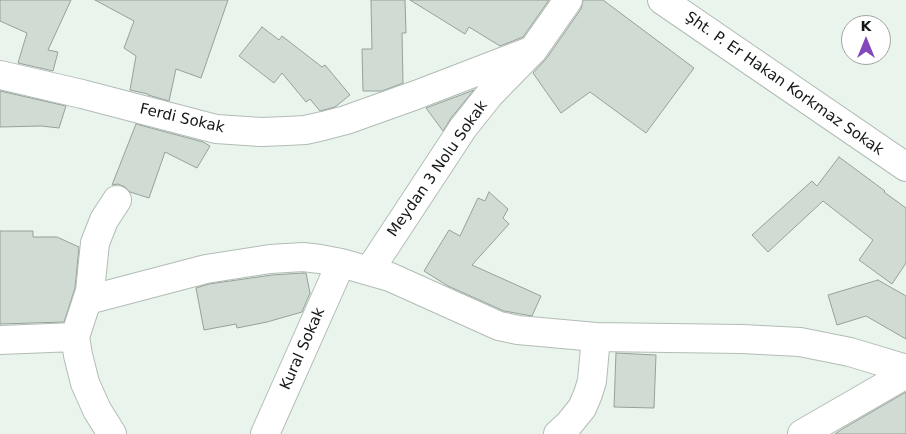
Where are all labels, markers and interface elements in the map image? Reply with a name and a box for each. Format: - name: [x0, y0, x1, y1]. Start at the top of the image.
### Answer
- street label: Şht. P. Er Hakan Korkmaz Sokak: [681, 8, 887, 160]
- north arrow: [841, 15, 891, 65]
- street label: Meydan 3 Nolu Sokak: [384, 97, 492, 241]
- street label: Ferdi Sokak: [138, 101, 226, 137]
- street label: Kural Sokak: [277, 305, 329, 393]

